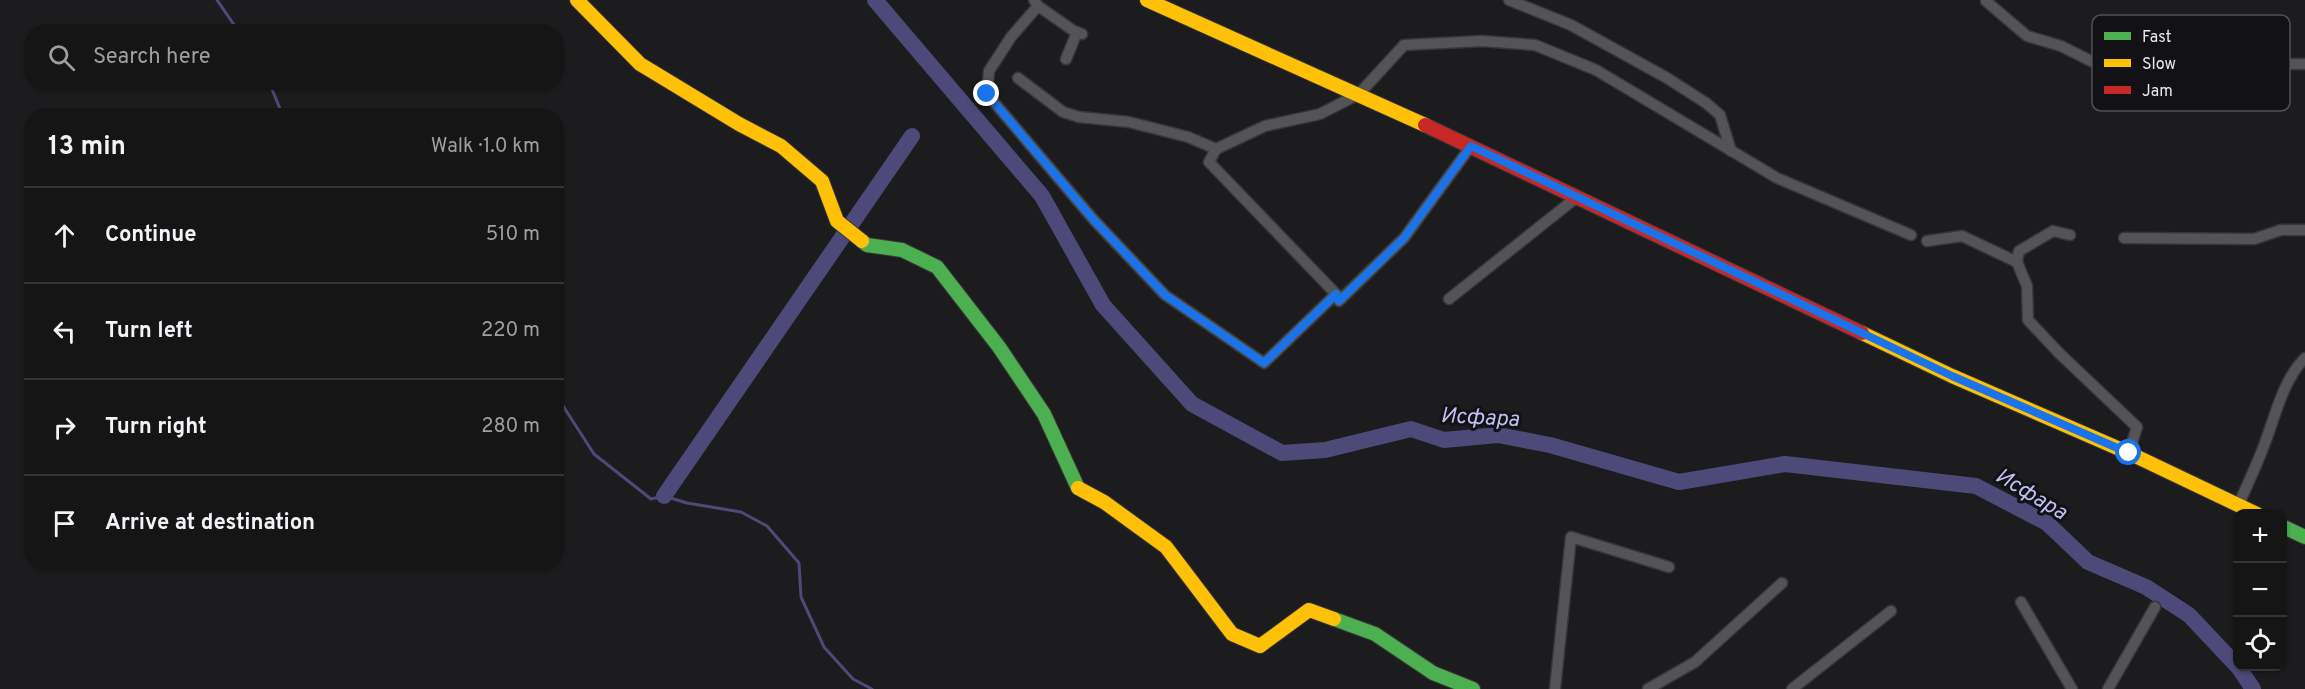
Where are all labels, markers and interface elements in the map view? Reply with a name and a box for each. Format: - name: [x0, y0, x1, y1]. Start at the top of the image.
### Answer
- legend: [2092, 15, 2290, 111]
- search box: [24, 24, 564, 90]
- text: Fast: [2142, 28, 2172, 48]
- icon: search: [45, 41, 78, 74]
- text: Search here: [93, 44, 211, 71]
- text: Slow: [2142, 55, 2176, 75]
- route end: [973, 80, 999, 106]
- text: Jam: [2142, 82, 2173, 102]
- text: 13 min: [48, 131, 126, 164]
- text: Walk · 1.0 km: [431, 134, 540, 160]
- icon: ahead: [48, 219, 81, 252]
- text: Continue: [105, 222, 196, 249]
- text: 510 m: [486, 222, 540, 248]
- icon: left: [48, 315, 81, 348]
- text: Turn left: [105, 318, 193, 345]
- text: 220 m: [481, 318, 540, 344]
- water label: Исфара: [1440, 403, 1521, 434]
- icon: right: [48, 411, 81, 444]
- text: Turn right: [105, 414, 207, 441]
- text: 280 m: [481, 414, 540, 440]
- route start: [2115, 439, 2141, 465]
- water label: Исфара: [1990, 463, 2072, 527]
- icon: arrive: [48, 507, 81, 540]
- map controls: [2233, 509, 2287, 671]
- button: +: [2233, 509, 2287, 563]
- text: Arrive at destination: [105, 510, 315, 537]
- button: −: [2233, 563, 2287, 617]
- button: locate: [2233, 617, 2287, 671]

